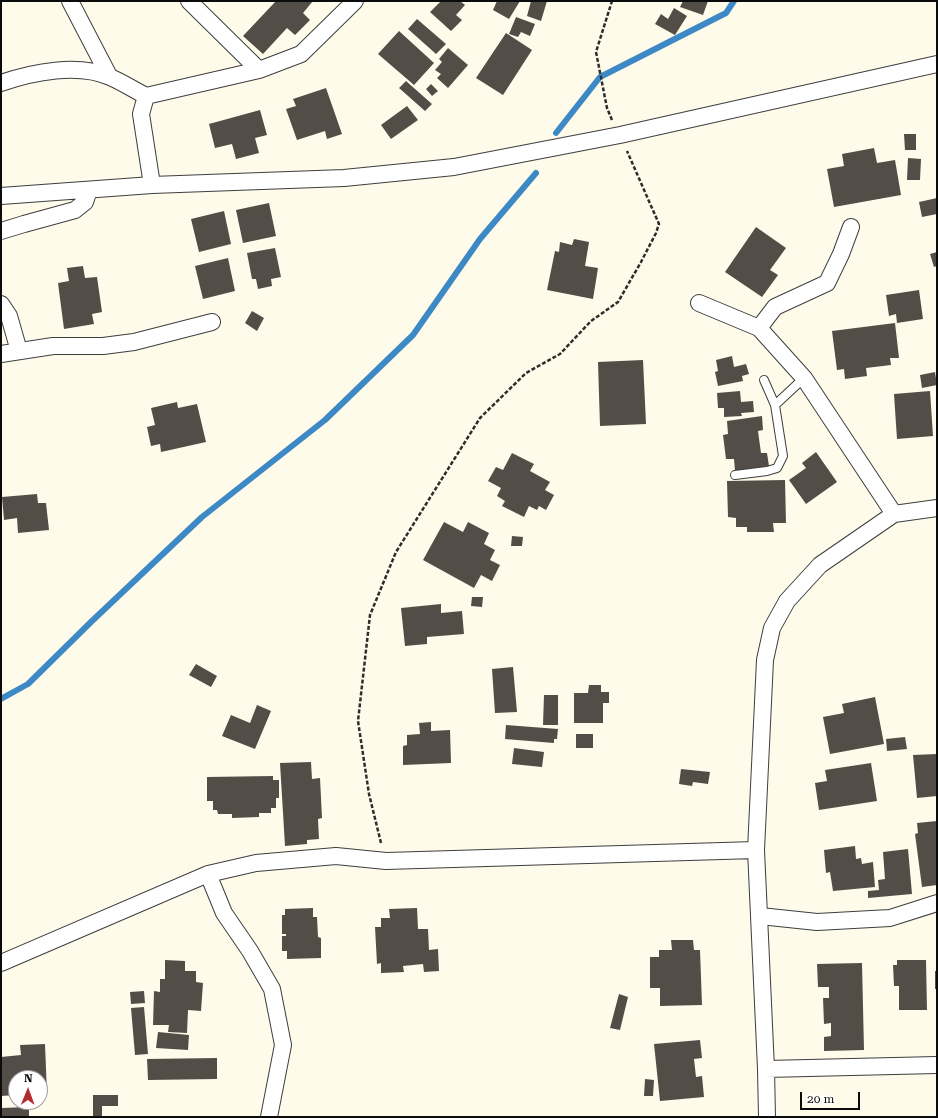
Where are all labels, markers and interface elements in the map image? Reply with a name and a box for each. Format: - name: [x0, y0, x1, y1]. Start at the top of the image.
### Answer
- north arrow: [8, 1070, 48, 1110]
- text: N: [24, 1072, 33, 1085]
- scale bar: [802, 1084, 862, 1110]
- text: 20 m: [807, 1092, 834, 1106]

